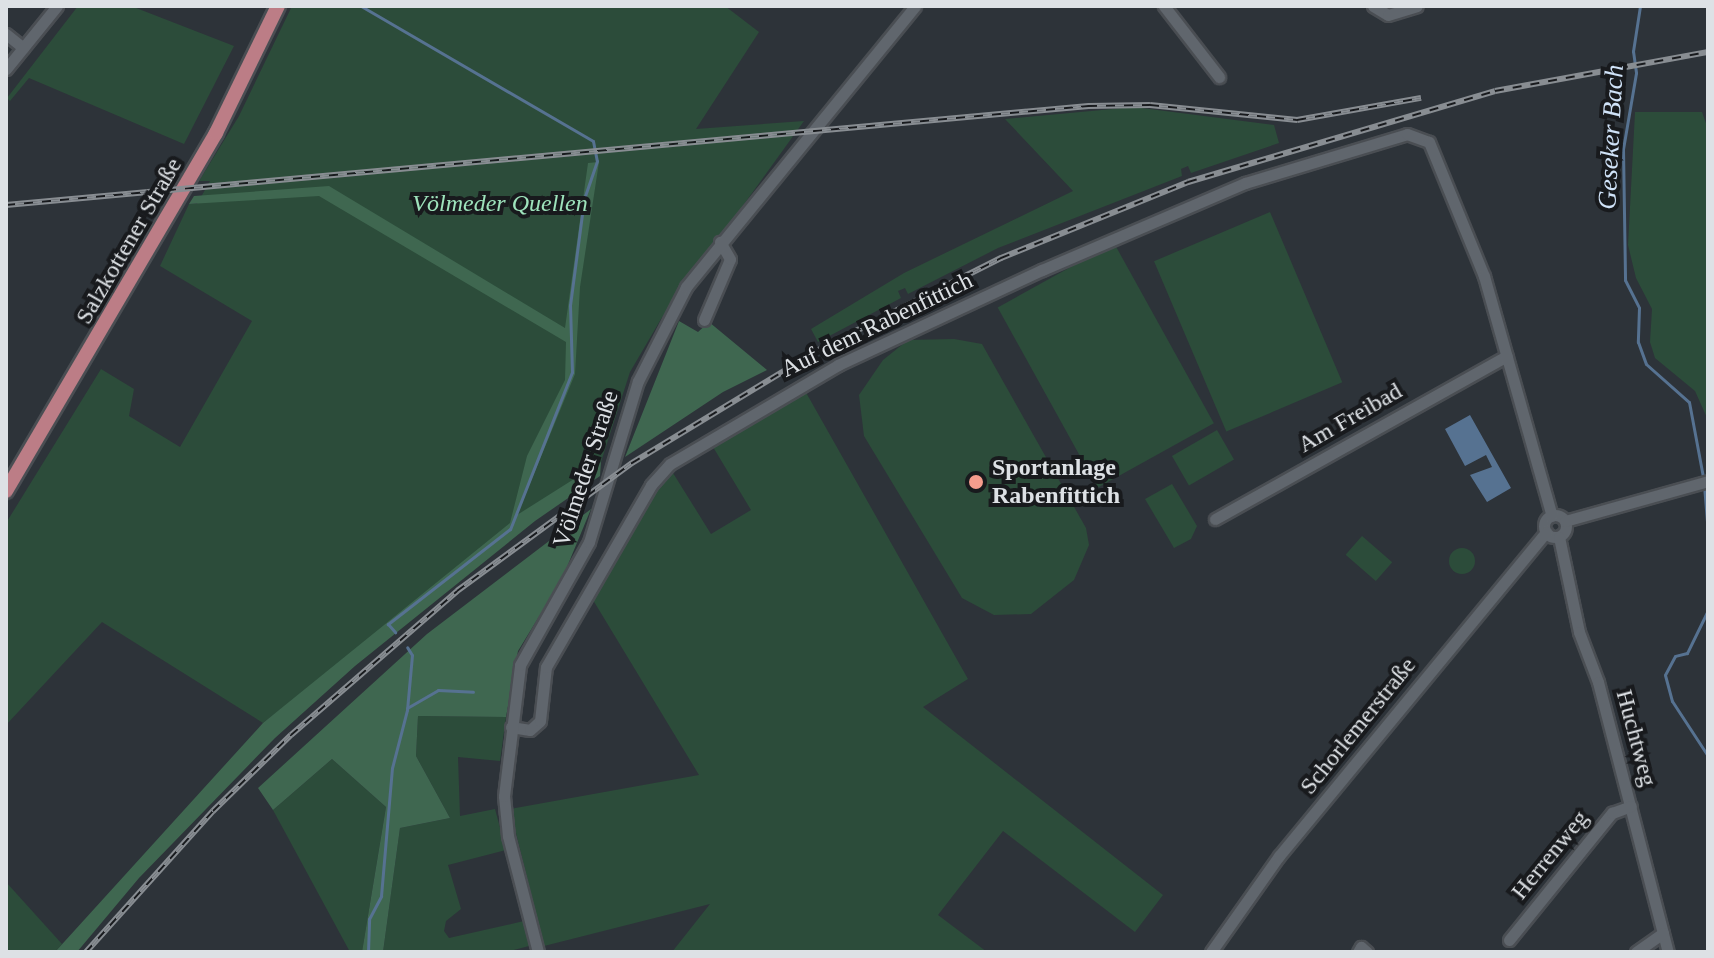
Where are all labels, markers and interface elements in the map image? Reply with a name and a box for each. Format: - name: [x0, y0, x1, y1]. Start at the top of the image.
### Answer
- water label: Geseker Bach: [1592, 64, 1630, 210]
- street label: Salzkottener Straße: [70, 153, 188, 329]
- park label: Völmeder Quellen: [412, 190, 588, 218]
- street label: Auf dem Rabenfittich: [777, 266, 977, 384]
- street label: Am Freibad: [1293, 377, 1407, 459]
- street label: Völmeder Straße: [547, 387, 625, 551]
- place label: Sportanlage Rabenfittich: [992, 454, 1120, 510]
- marker: Sportanlage Rabenfittich: [967, 473, 985, 491]
- street label: Schorlemerstraße: [1294, 652, 1422, 800]
- street label: Huchtweg: [1609, 687, 1663, 789]
- street label: Herrenweg: [1505, 805, 1595, 905]

